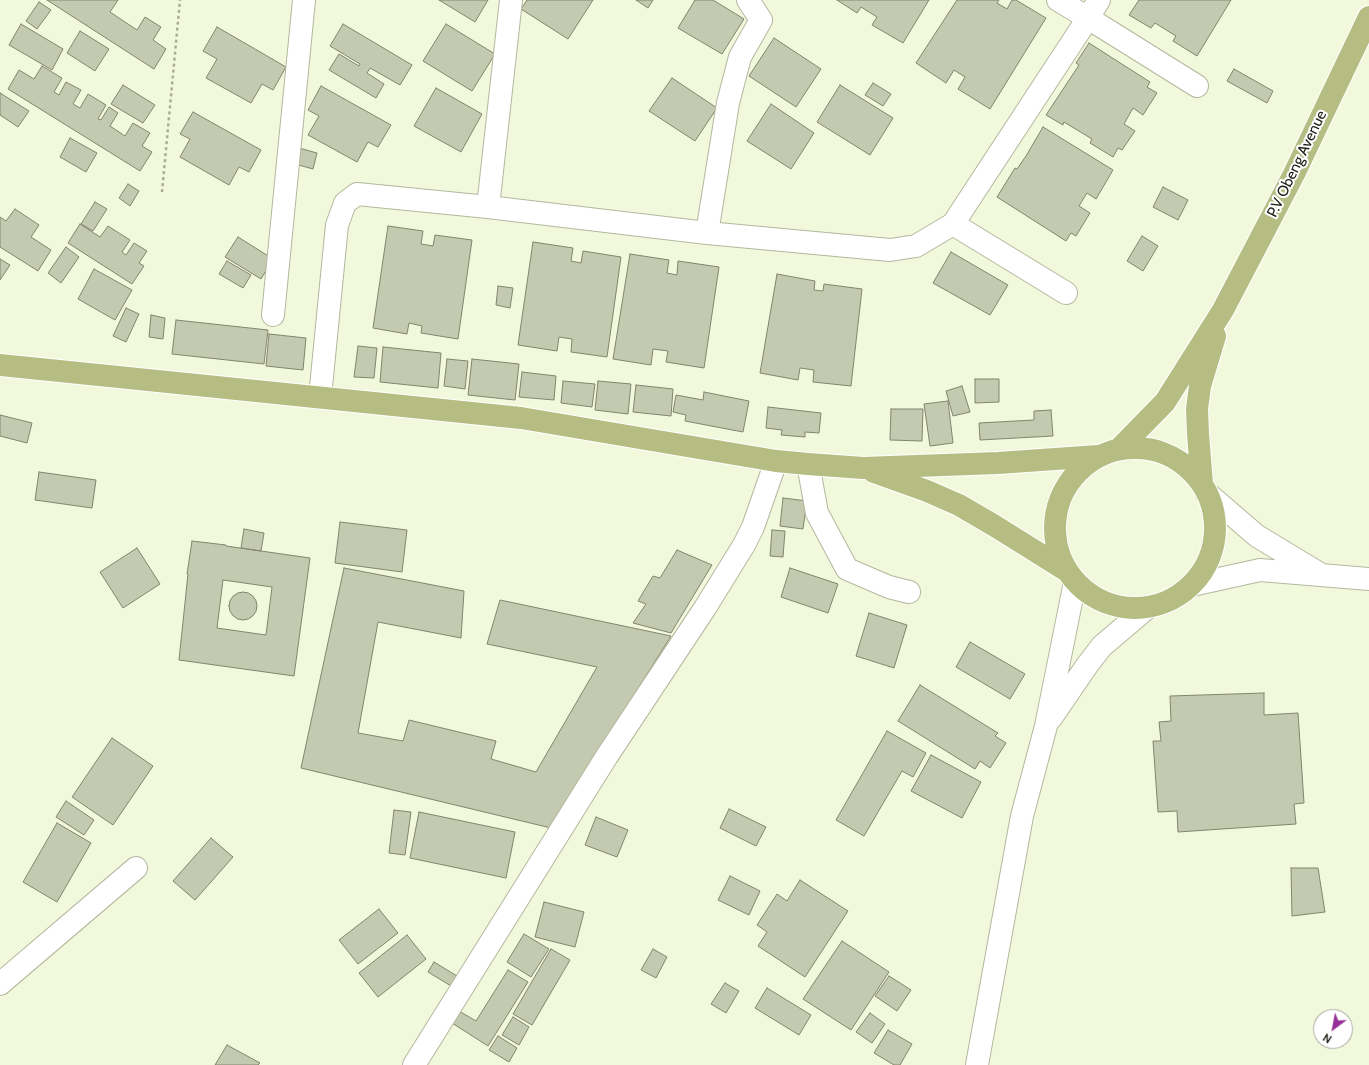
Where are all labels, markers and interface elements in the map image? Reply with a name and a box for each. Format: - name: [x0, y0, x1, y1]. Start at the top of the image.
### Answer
- street label: P.V Obeng Avenue: [1263, 108, 1331, 220]
- north arrow: [1313, 1009, 1353, 1049]
- text: N: [1320, 1030, 1334, 1046]

